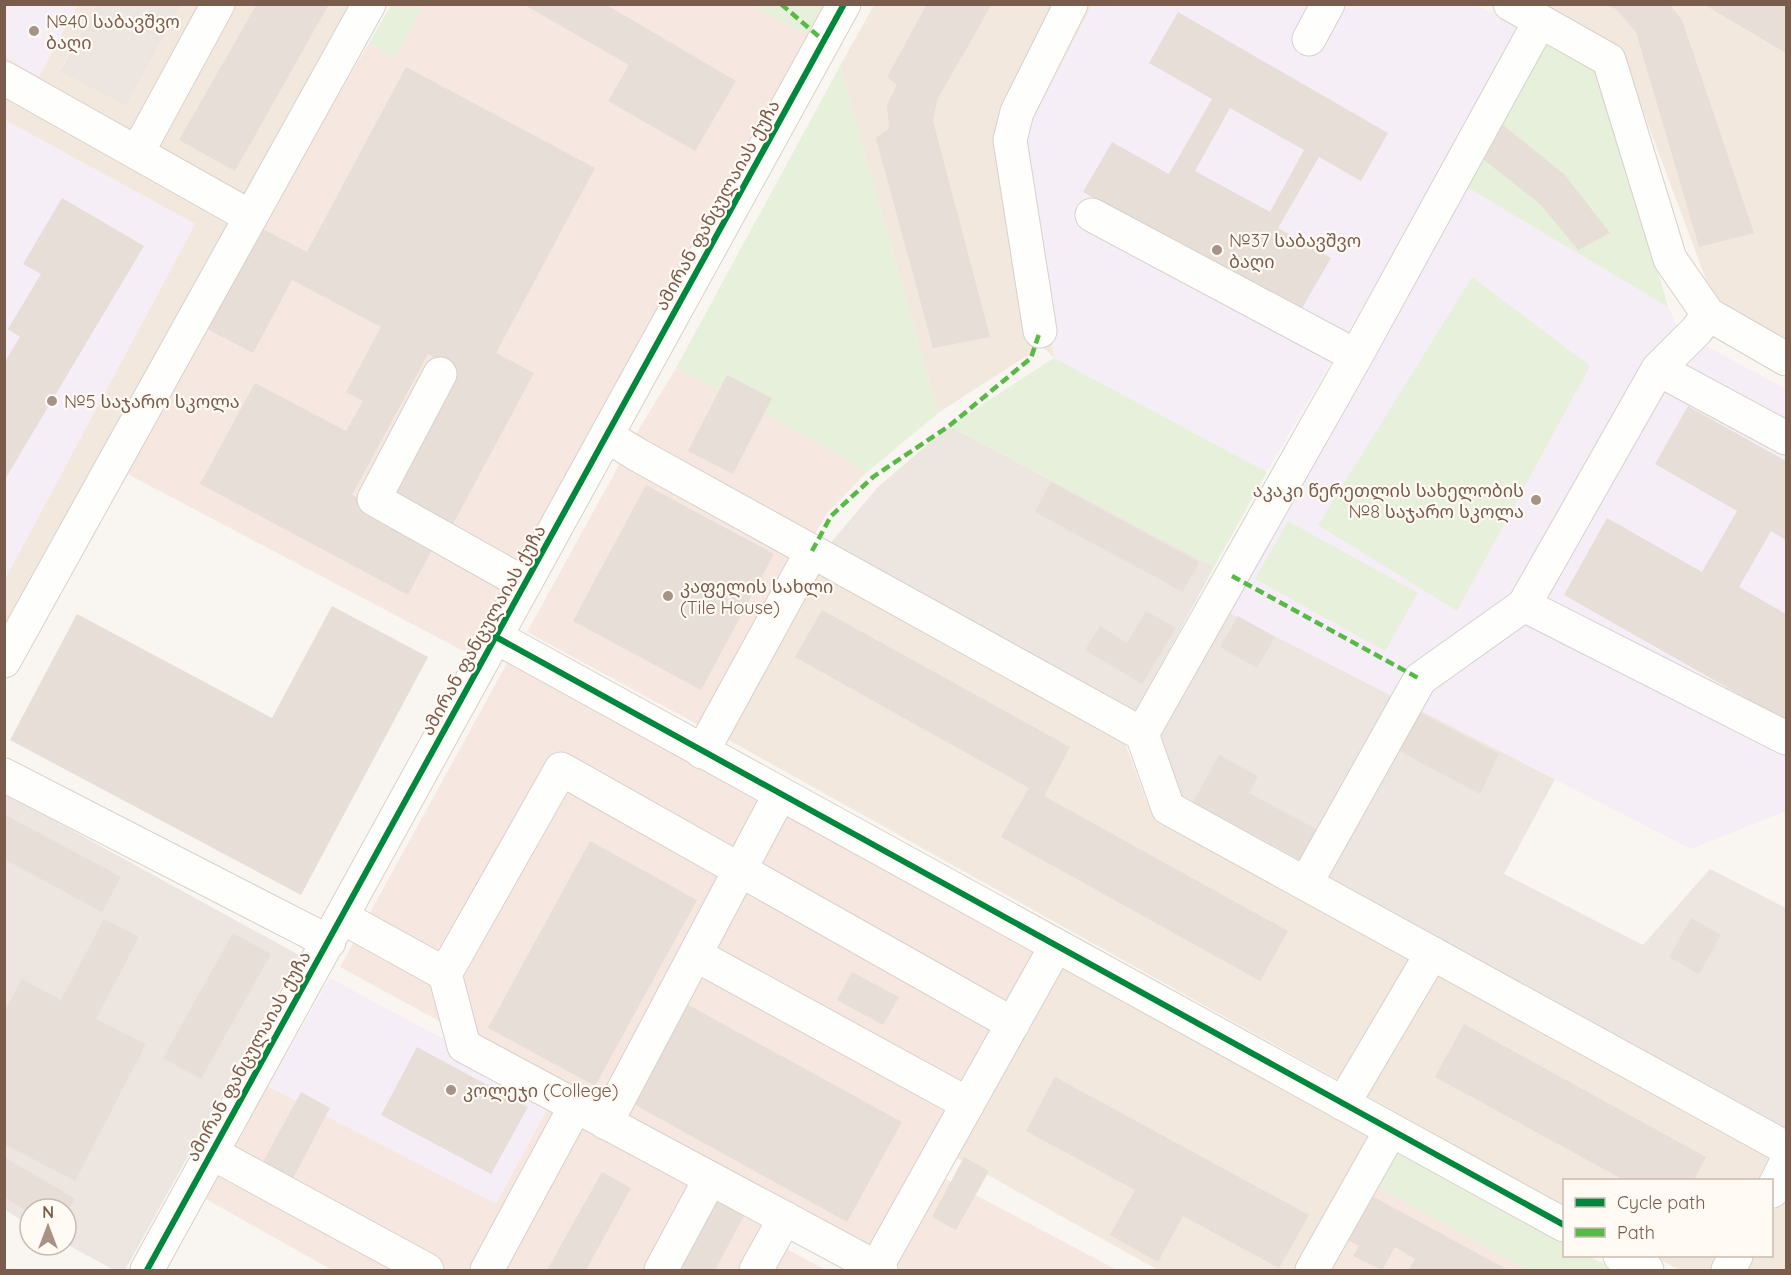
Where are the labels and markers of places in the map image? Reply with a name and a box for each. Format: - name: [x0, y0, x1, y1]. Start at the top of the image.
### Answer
- place label: №40 საბავშვო ბაღი: [46, 10, 180, 54]
- marker: №40 საბავშვო ბაღი: [27, 24, 41, 38]
- place label: №37 საბავშვო ბაღი: [1229, 229, 1361, 273]
- marker: №37 საბავშვო ბაღი: [1210, 243, 1224, 257]
- place label: №5 საჯარო სკოლა: [64, 390, 240, 413]
- marker: №5 საჯარო სკოლა: [45, 394, 59, 408]
- place label: აკაკი წერეთლის სახელობის №8 საჯარო სკოლა: [1253, 479, 1524, 523]
- marker: აკაკი წერეთლის სახელობის №8 საჯარო სკოლა: [1529, 493, 1543, 507]
- place label: კაფელის სახლი (Tile House): [680, 575, 833, 619]
- marker: კაფელის სახლი (Tile House): [661, 589, 675, 603]
- place label: კოლეჯი (College): [463, 1079, 618, 1102]
- marker: კოლეჯი (College): [444, 1083, 458, 1097]

